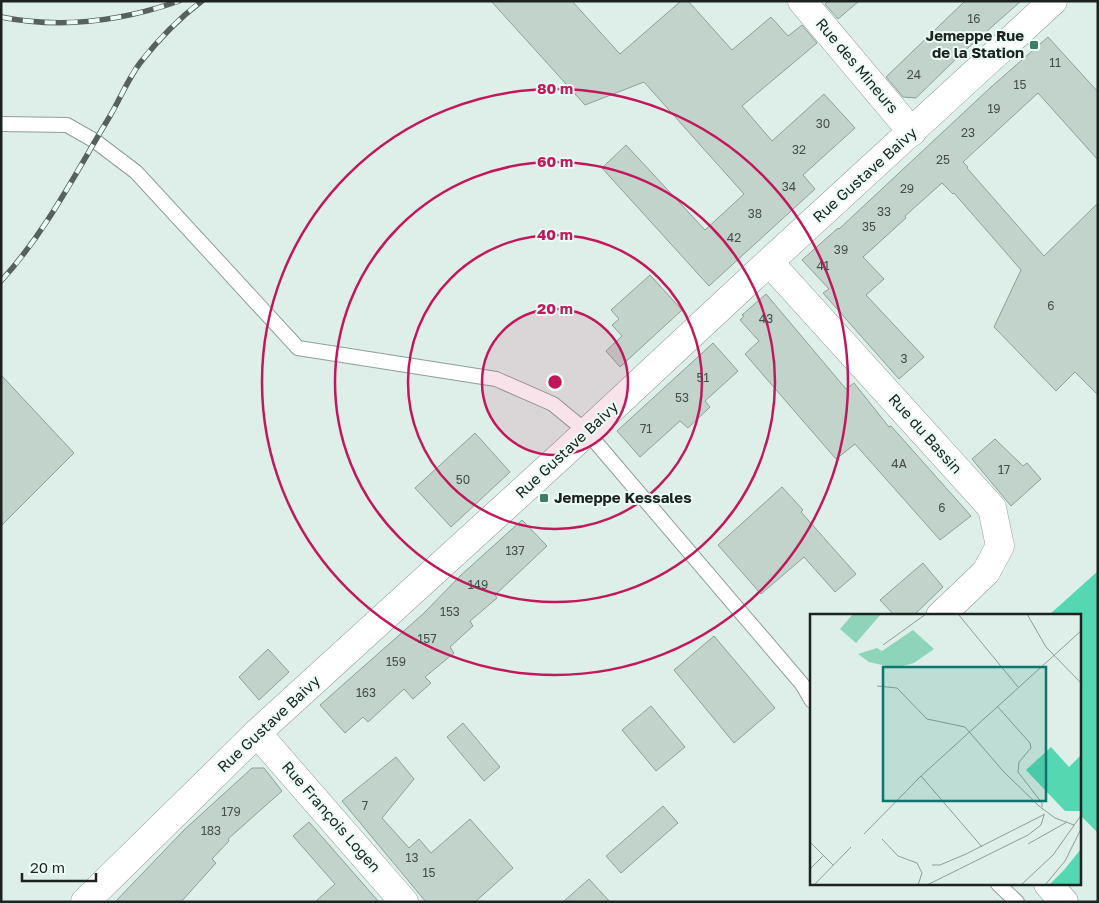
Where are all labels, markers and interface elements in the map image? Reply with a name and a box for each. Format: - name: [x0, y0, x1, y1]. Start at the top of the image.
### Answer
- house number: 16: [967, 11, 981, 26]
- street label: Rue des Mineurs: [813, 14, 903, 117]
- place label: Jemeppe Rue de la Station: [926, 26, 1024, 61]
- marker: Jemeppe Rue de la Station: [1028, 39, 1040, 51]
- house number: 11: [1049, 55, 1061, 70]
- house number: 24: [907, 67, 921, 82]
- house number: 15: [1014, 77, 1026, 92]
- text: 80 m: [537, 79, 573, 97]
- house number: 19: [987, 101, 1001, 116]
- house number: 30: [816, 116, 830, 131]
- street label: Rue Gustave Baivy: [809, 122, 920, 226]
- house number: 23: [961, 125, 975, 140]
- house number: 32: [792, 142, 806, 157]
- text: 60 m: [537, 152, 573, 170]
- house number: 25: [936, 152, 950, 167]
- house number: 34: [782, 179, 796, 194]
- house number: 29: [900, 181, 914, 196]
- house number: 33: [877, 204, 891, 219]
- house number: 38: [748, 206, 762, 221]
- house number: 35: [862, 219, 876, 234]
- text: 40 m: [537, 225, 573, 243]
- house number: 42: [727, 230, 741, 245]
- house number: 39: [834, 242, 848, 257]
- house number: 41: [816, 258, 830, 273]
- house number: 6: [1047, 298, 1055, 313]
- text: 20 m: [537, 299, 573, 317]
- house number: 43: [759, 311, 773, 326]
- house number: 3: [900, 351, 908, 366]
- house number: 51: [697, 370, 710, 385]
- centre of rings: [546, 373, 564, 391]
- house number: 53: [675, 390, 689, 405]
- street label: Rue du Bassin: [885, 390, 966, 477]
- street label: Rue Gustave Baivy: [511, 397, 622, 501]
- house number: 71: [640, 421, 652, 436]
- house number: 4A: [891, 456, 907, 471]
- house number: 17: [998, 462, 1010, 477]
- house number: 50: [456, 472, 470, 487]
- place label: Jemeppe Kessales: [554, 488, 692, 506]
- marker: Jemeppe Kessales: [538, 492, 550, 504]
- house number: 6: [938, 500, 946, 515]
- house number: 137: [505, 543, 525, 558]
- house number: 149: [468, 577, 488, 592]
- house number: 153: [440, 604, 460, 619]
- inset map: [810, 614, 1082, 886]
- house number: 157: [417, 631, 437, 646]
- house number: 159: [386, 654, 406, 669]
- street label: Rue Gustave Baivy: [213, 671, 324, 775]
- house number: 163: [356, 685, 376, 700]
- street label: Rue François Logen: [279, 757, 385, 876]
- house number: 7: [362, 798, 368, 813]
- house number: 179: [221, 804, 241, 819]
- house number: 183: [201, 823, 221, 838]
- scale bar: [22, 850, 96, 882]
- house number: 13: [406, 850, 418, 865]
- text: 20 m: [30, 858, 65, 876]
- house number: 15: [423, 865, 435, 880]

